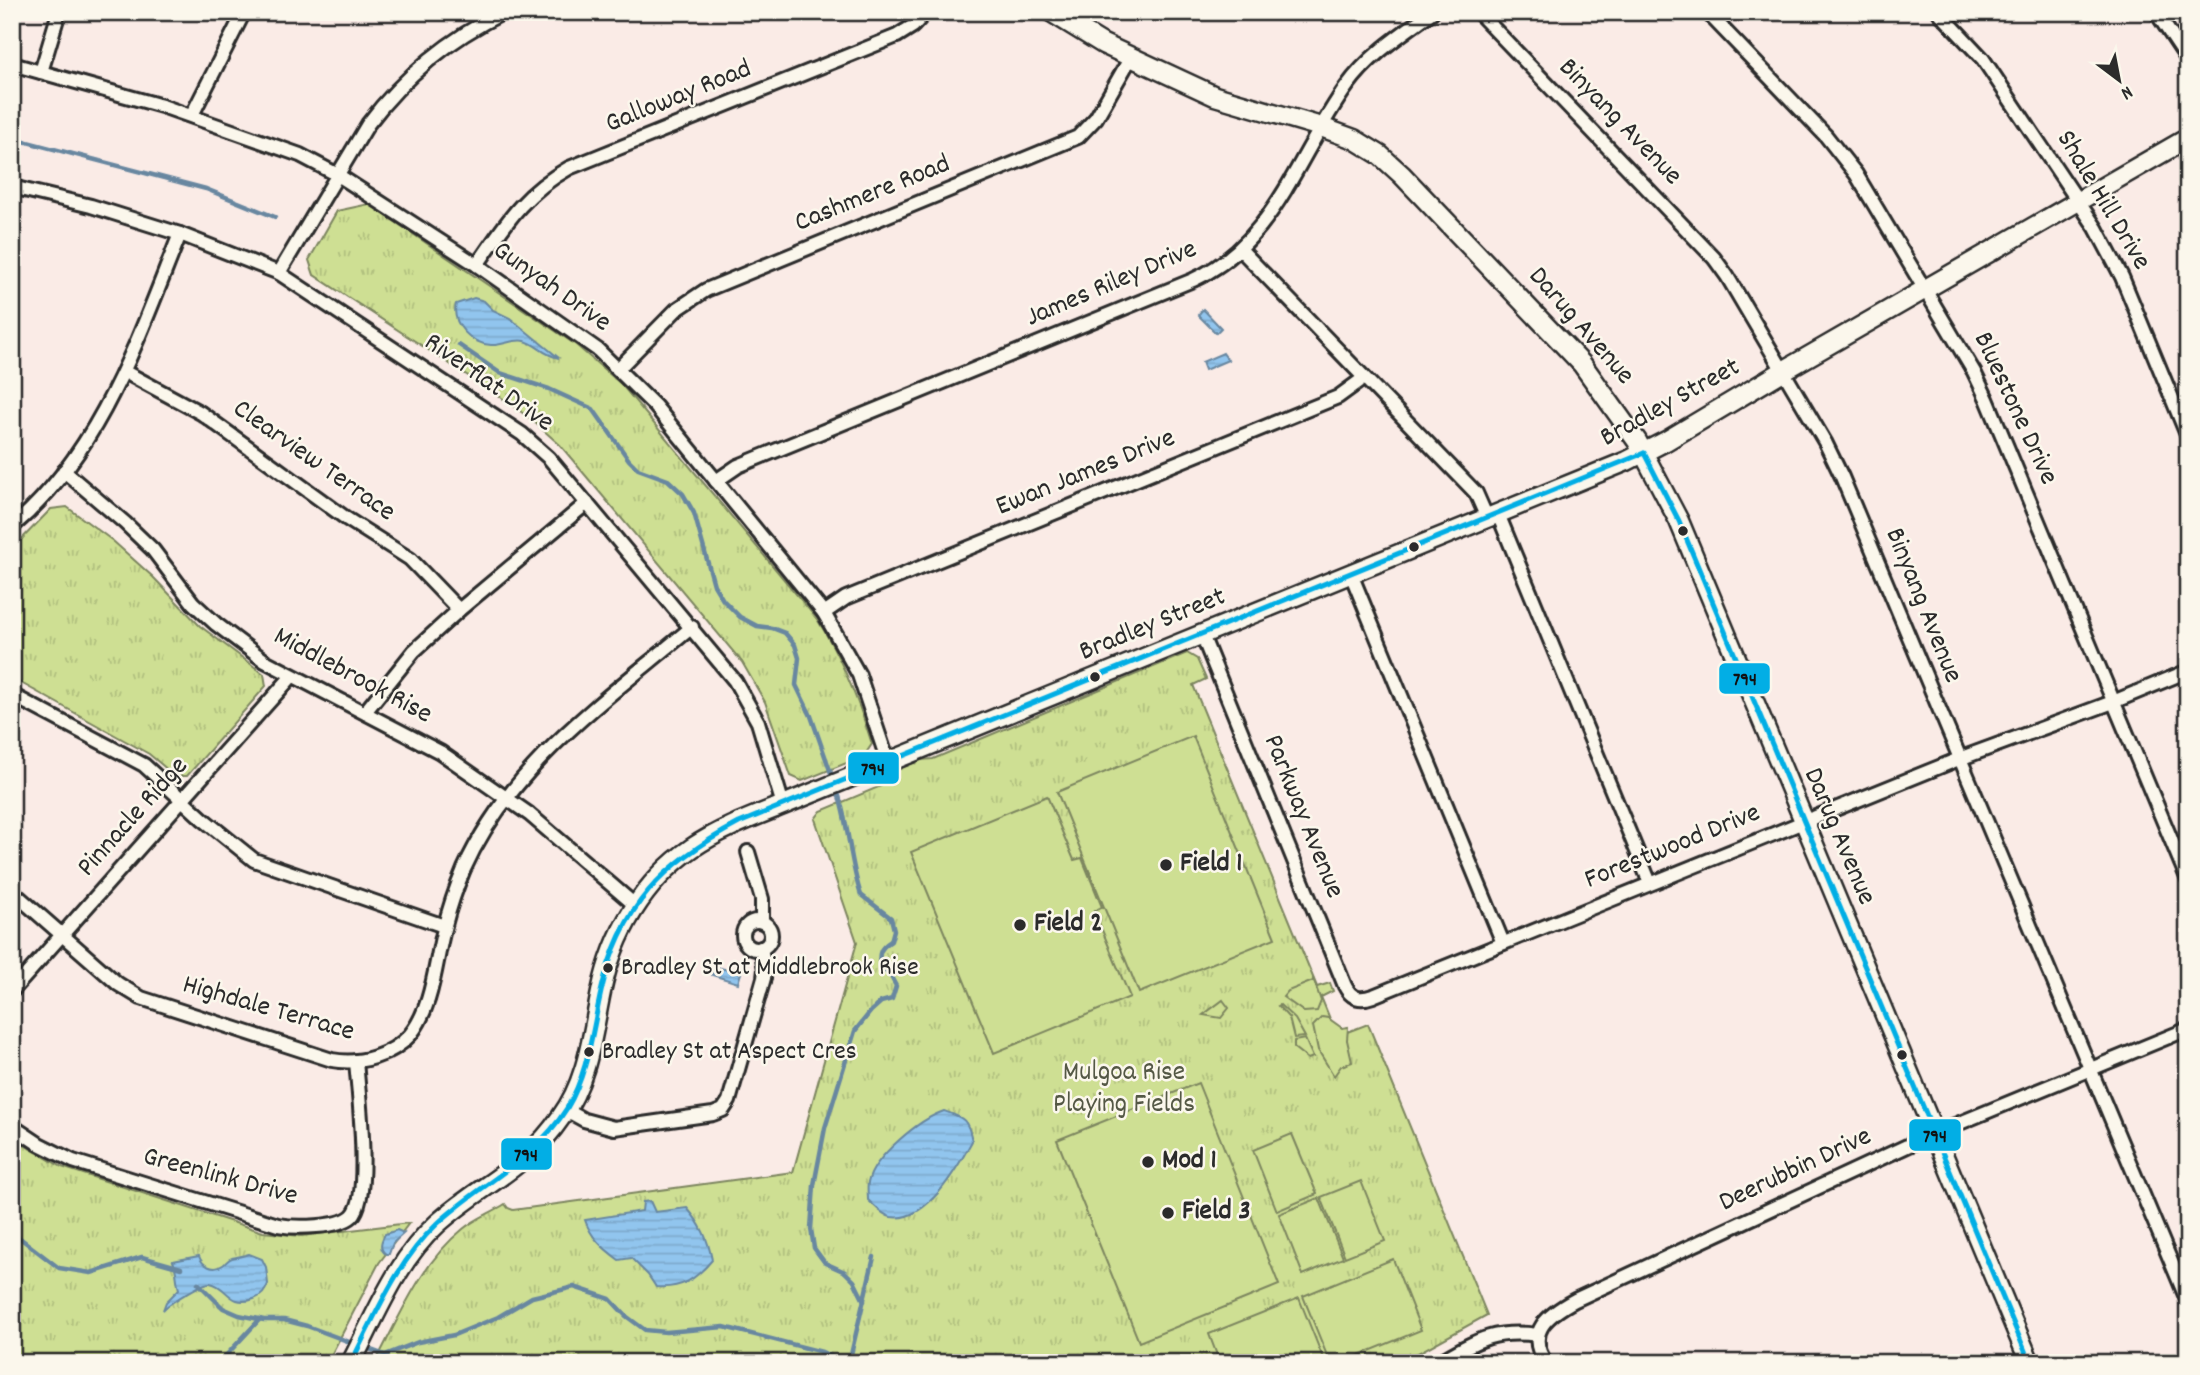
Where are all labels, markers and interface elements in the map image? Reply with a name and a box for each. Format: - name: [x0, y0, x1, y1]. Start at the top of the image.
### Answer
- north arrow: [2084, 46, 2154, 116]
- street label: Binyang Avenue: [1548, 50, 1690, 196]
- street label: Galloway Road: [600, 51, 758, 145]
- text: N: [2115, 78, 2137, 105]
- street label: Shale Hill Drive: [2044, 123, 2160, 279]
- street label: Cashmere Road: [789, 146, 957, 244]
- street label: James Riley Drive: [1020, 231, 1204, 339]
- street label: Gunyah Drive: [483, 232, 619, 344]
- street label: Darug Avenue: [1517, 259, 1643, 395]
- street label: Riverflat Drive: [415, 324, 561, 444]
- street label: Bluestone Drive: [1961, 326, 2067, 492]
- street label: Bradley Street: [1594, 349, 1748, 459]
- street label: Clearview Terrace: [223, 391, 403, 533]
- street label: Ewan James Drive: [990, 420, 1182, 528]
- street label: Binyang Avenue: [1873, 522, 1971, 690]
- unlabelled marker: [1676, 524, 1690, 538]
- unlabelled marker: [1407, 540, 1421, 554]
- street label: Bradley Street: [1074, 578, 1232, 674]
- street label: Middlebrook Rise: [265, 618, 439, 736]
- line badge: 794: [1718, 662, 1771, 695]
- text: 794: [1733, 668, 1757, 695]
- unlabelled marker: [1088, 670, 1102, 684]
- street label: Parkway Avenue: [1251, 729, 1353, 905]
- street label: Pinnacle Ridge: [69, 749, 199, 887]
- line badge: 794: [847, 751, 900, 785]
- text: 794: [861, 758, 885, 785]
- street label: Darug Avenue: [1791, 762, 1885, 912]
- street label: Forestwood Drive: [1579, 795, 1767, 901]
- place label: Field 1: [1180, 845, 1242, 885]
- marker: Field 1: [1158, 857, 1174, 873]
- place label: Field 2: [1034, 905, 1102, 945]
- marker: Field 2: [1012, 917, 1028, 933]
- place label: Bradley St at Middlebrook Rise: [621, 950, 919, 987]
- marker: Bradley St at Middlebrook Rise: [601, 961, 615, 975]
- street label: Highdale Terrace: [177, 966, 359, 1054]
- place label: Bradley St at Aspect Cres: [602, 1034, 857, 1071]
- marker: Bradley St at Aspect Cres: [582, 1045, 596, 1059]
- unlabelled marker: [1895, 1048, 1909, 1062]
- park label: Mulgoa Rise Playing Fields: [1053, 1054, 1195, 1126]
- street label: Deerubbin Drive: [1713, 1118, 1879, 1224]
- line badge: 794: [1908, 1118, 1962, 1152]
- text: 794: [1923, 1125, 1947, 1152]
- line badge: 794: [500, 1137, 553, 1171]
- street label: Greenlink Drive: [138, 1138, 302, 1218]
- place label: Mod 1: [1162, 1142, 1217, 1182]
- text: 794: [514, 1144, 538, 1171]
- marker: Mod 1: [1140, 1154, 1156, 1170]
- place label: Field 3: [1182, 1193, 1251, 1233]
- marker: Field 3: [1160, 1205, 1176, 1221]

